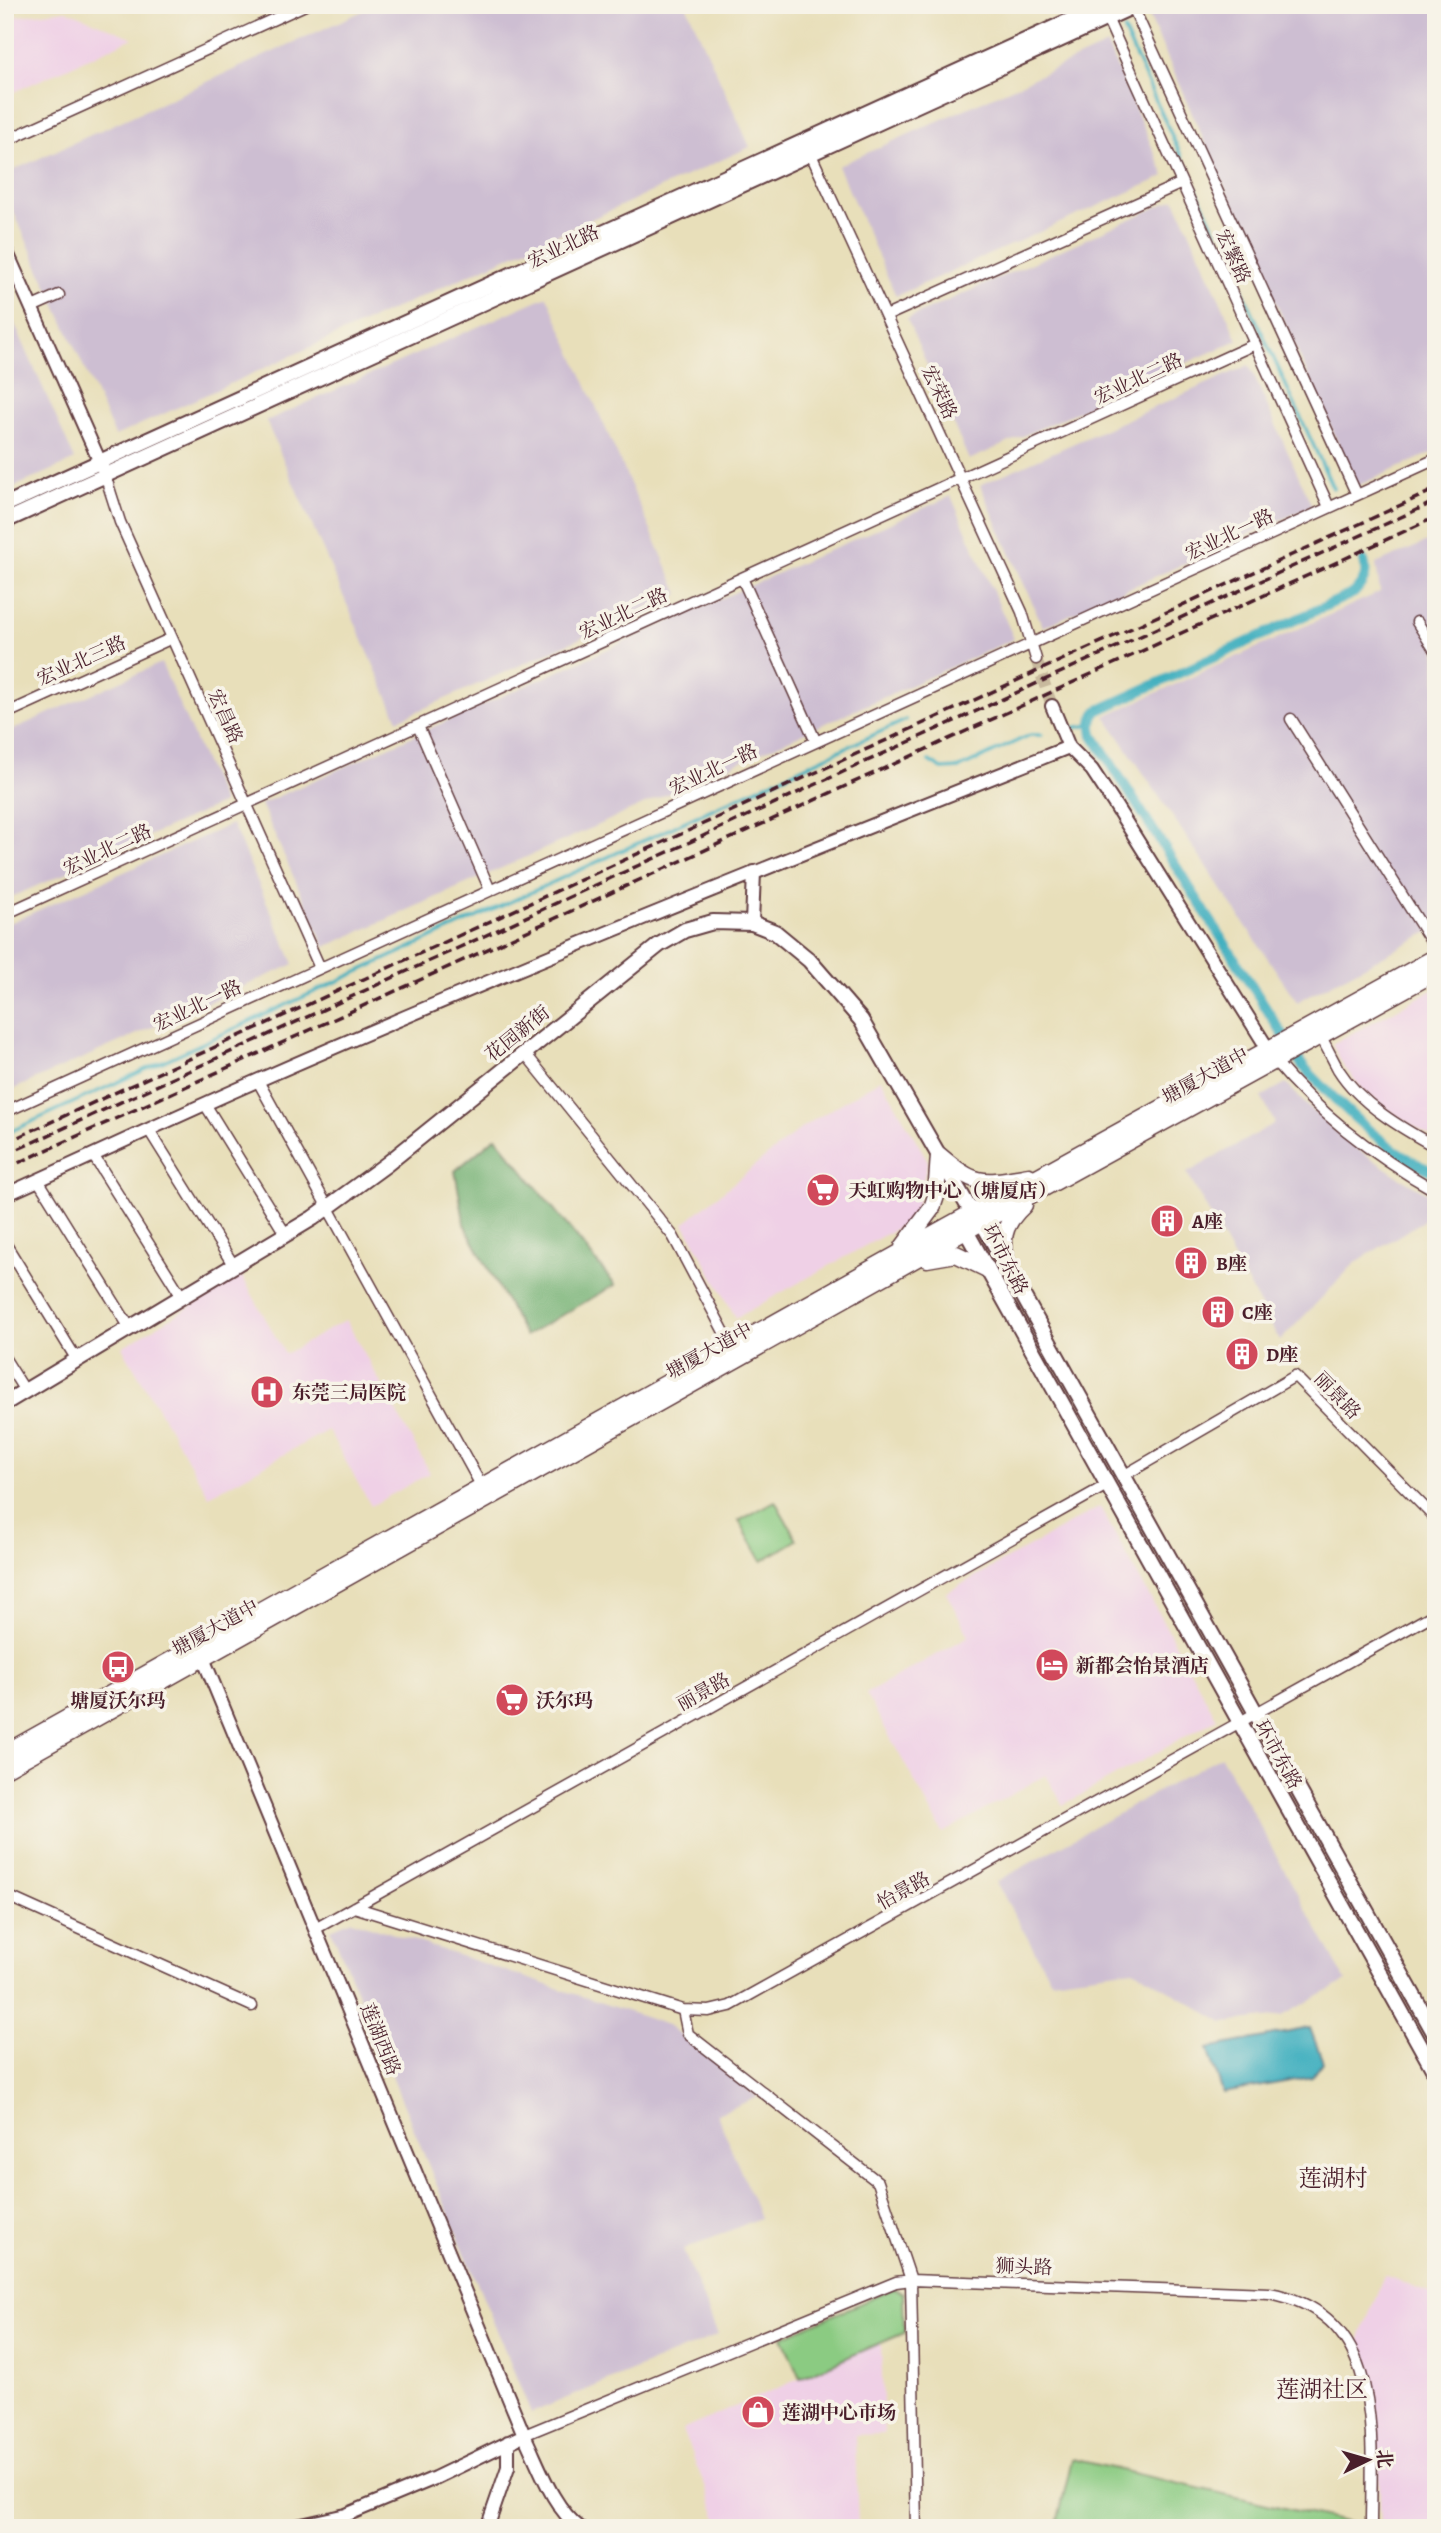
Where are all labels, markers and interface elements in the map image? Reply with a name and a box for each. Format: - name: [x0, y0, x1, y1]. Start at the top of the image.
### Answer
- street label: 宏业北路: [523, 219, 603, 275]
- street label: 宏繁路: [1210, 225, 1257, 288]
- street label: 宏业北二路: [1090, 347, 1187, 411]
- street label: 宏荣路: [915, 361, 963, 424]
- street label: 宏业北一路: [1181, 503, 1278, 567]
- street label: 宏业北二路: [575, 582, 672, 646]
- street label: 宏业北三路: [33, 630, 130, 692]
- street label: 宏昌路: [202, 685, 249, 748]
- street label: 宏业北一路: [665, 738, 762, 802]
- street label: 宏业北二路: [59, 818, 156, 882]
- street label: 宏业北一路: [149, 974, 246, 1038]
- street label: 花园新街: [480, 1000, 555, 1068]
- street label: 塘厦大道中: [1158, 1041, 1253, 1110]
- supermarket icon: 天虹购物中心（塘厦店）: [804, 1171, 842, 1209]
- place label: 天虹购物中心（塘厦店）: [848, 1178, 1057, 1204]
- building icon: A座: [1148, 1202, 1186, 1240]
- place label: A座: [1191, 1209, 1223, 1235]
- street label: 环市东路: [976, 1220, 1034, 1299]
- building icon: B座: [1172, 1244, 1210, 1282]
- place label: B座: [1216, 1251, 1247, 1277]
- building icon: C座: [1199, 1293, 1237, 1331]
- place label: C座: [1242, 1300, 1273, 1326]
- street label: 塘厦大道中: [662, 1316, 757, 1385]
- building icon: D座: [1223, 1335, 1261, 1373]
- place label: D座: [1266, 1342, 1298, 1368]
- street label: 丽景路: [1308, 1366, 1366, 1425]
- hospital icon: 东莞三局医院: [248, 1373, 286, 1411]
- place label: 东莞三局医院: [292, 1380, 406, 1406]
- street label: 塘厦大道中: [168, 1593, 263, 1662]
- hotel icon: 新都会怡景酒店: [1033, 1646, 1071, 1684]
- bus stop icon: 塘厦沃尔玛: [99, 1648, 137, 1686]
- place label: 新都会怡景酒店: [1076, 1653, 1209, 1679]
- street label: 丽景路: [672, 1667, 735, 1717]
- supermarket icon: 沃尔玛: [493, 1681, 531, 1719]
- place label: 塘厦沃尔玛: [70, 1688, 166, 1714]
- place label: 沃尔玛: [536, 1688, 593, 1714]
- street label: 环市东路: [1248, 1715, 1308, 1794]
- street label: 怡景路: [872, 1866, 935, 1916]
- street label: 莲湖西路: [354, 1999, 406, 2079]
- district label: 莲湖村: [1299, 2163, 1368, 2194]
- street label: 狮头路: [995, 2253, 1053, 2281]
- district label: 莲湖社区: [1276, 2374, 1368, 2405]
- shop icon: 莲湖中心市场: [739, 2393, 777, 2431]
- place label: 莲湖中心市场: [782, 2400, 896, 2426]
- north arrow: [1332, 2424, 1402, 2494]
- text: 北: [1370, 2448, 1398, 2469]

